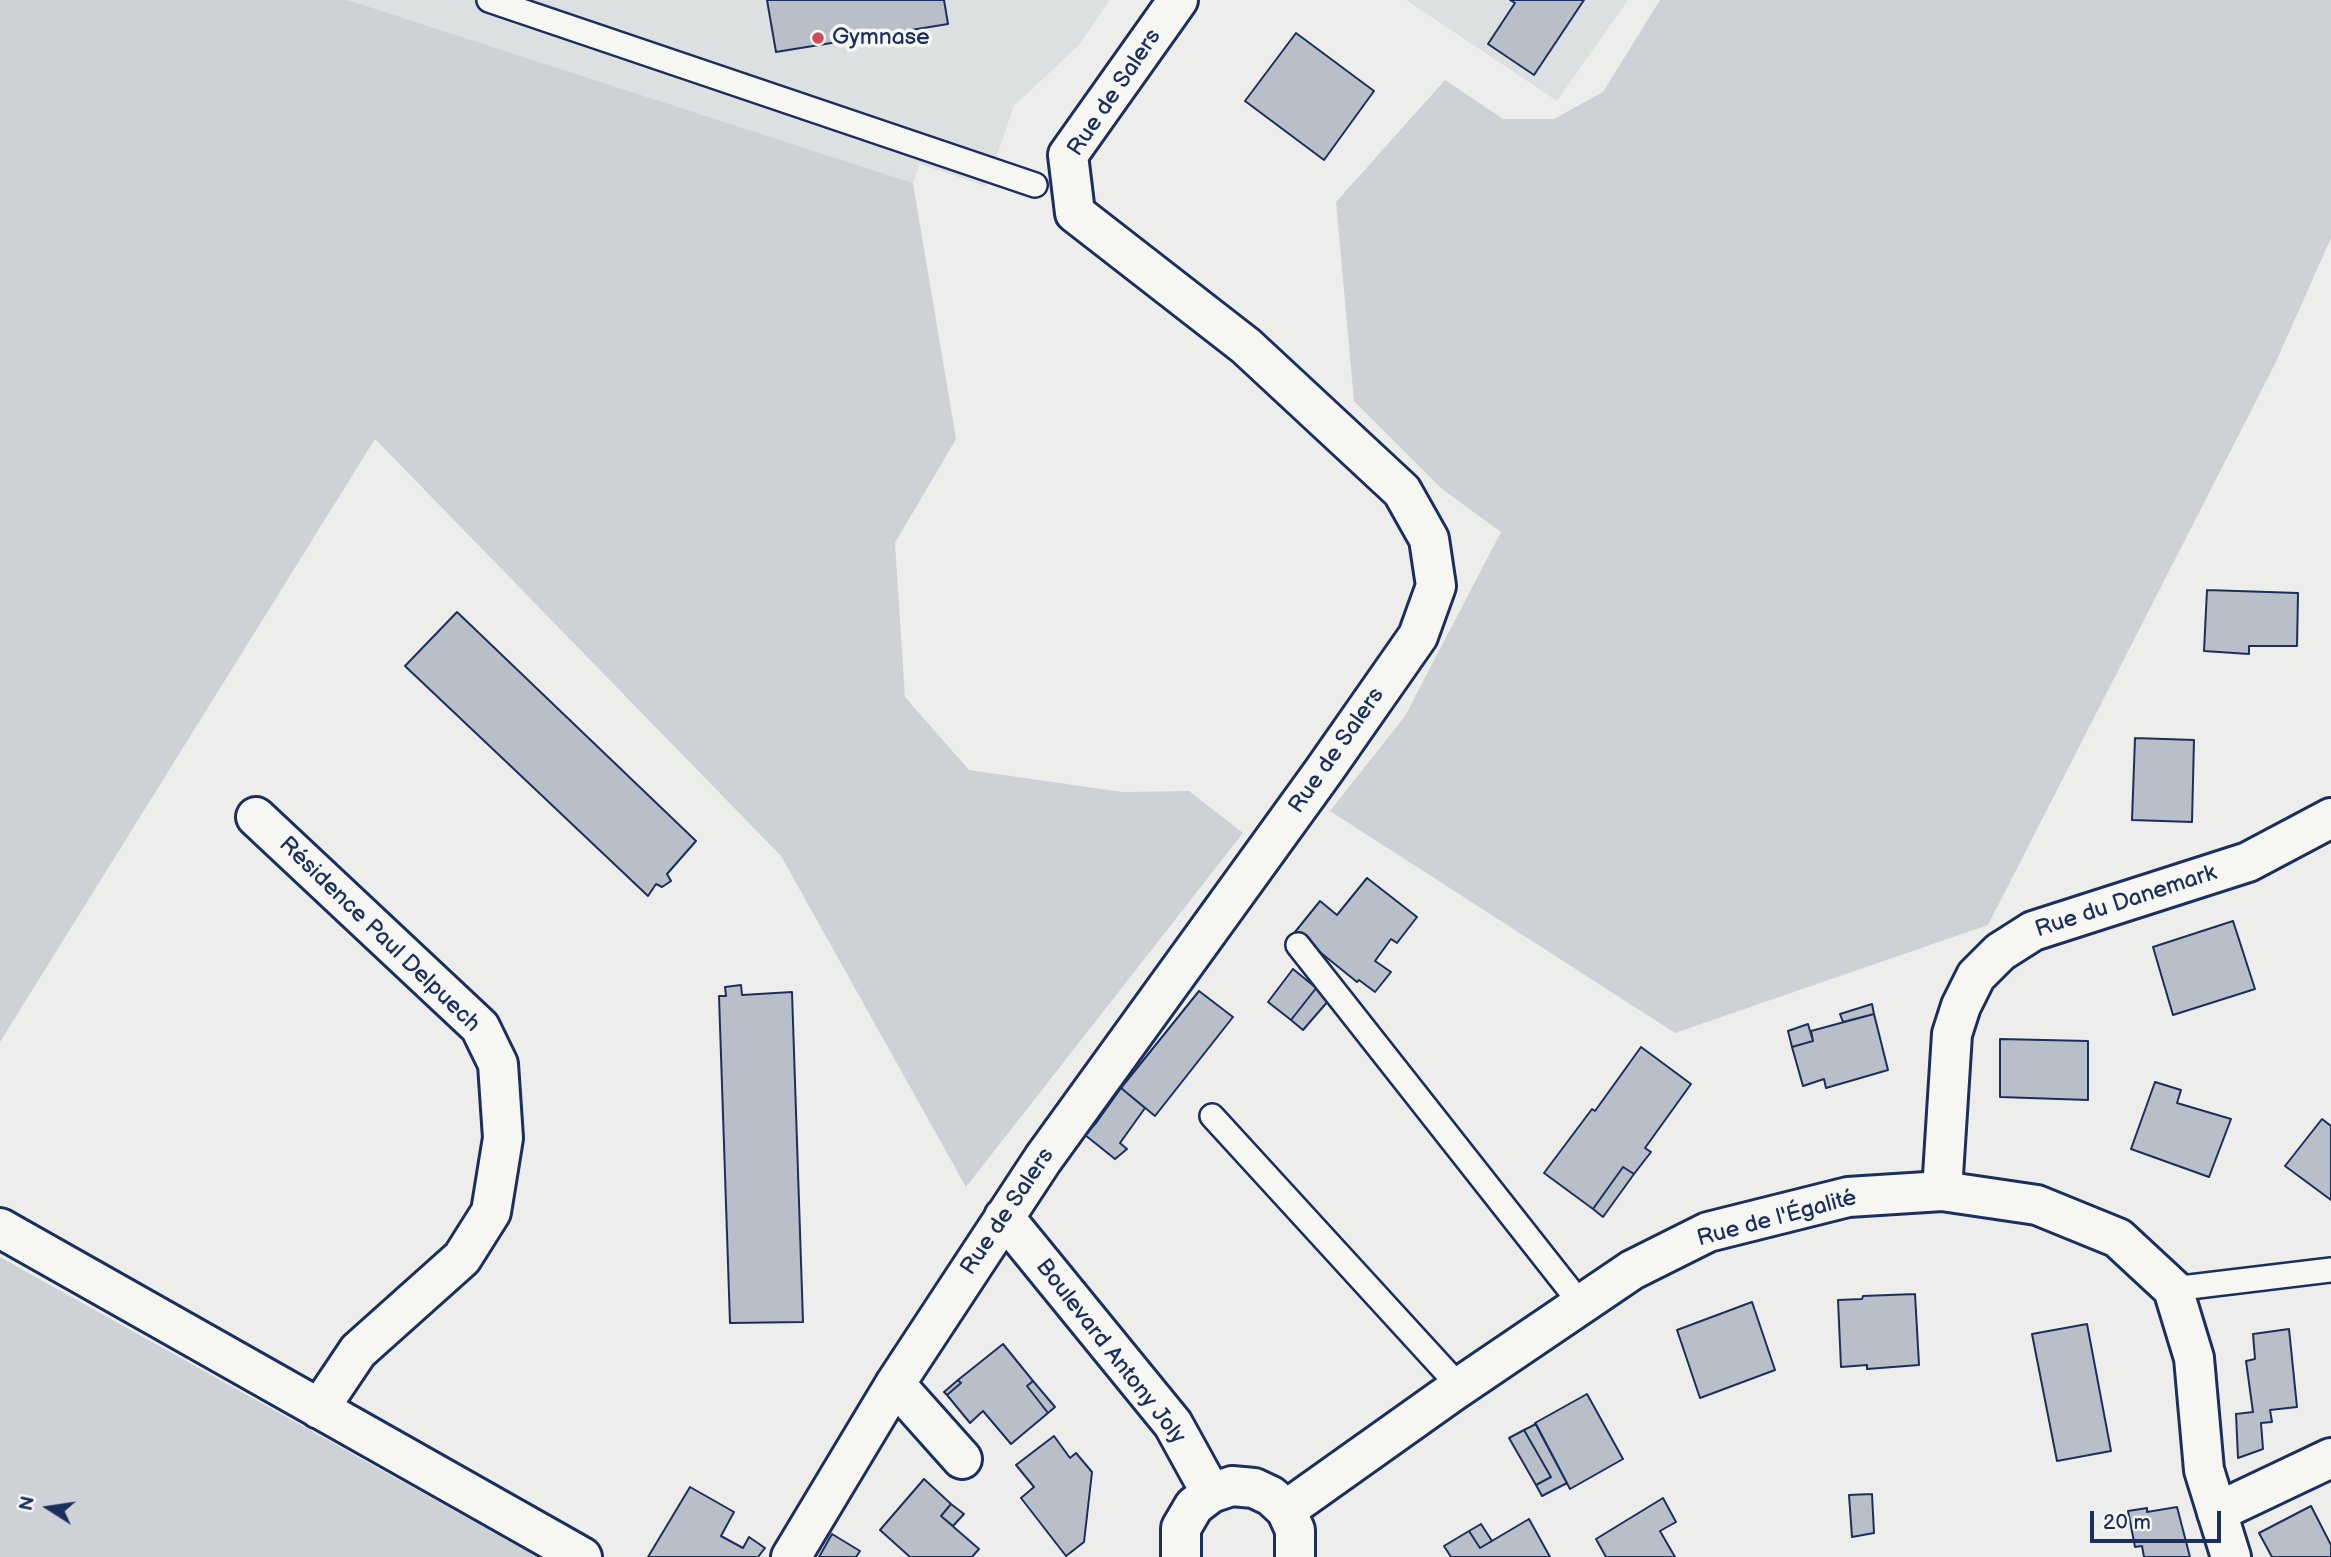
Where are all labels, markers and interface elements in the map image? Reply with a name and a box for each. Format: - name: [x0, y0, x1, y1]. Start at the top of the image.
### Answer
- place label: Gymnase: [832, 24, 930, 52]
- street label: Rue de Salers: [1062, 24, 1168, 162]
- marker: Gymnase: [810, 30, 826, 46]
- street label: Rue de Salers: [1283, 683, 1391, 819]
- street label: Résidence Paul Delpuech: [273, 832, 485, 1038]
- street label: Rue du Danemark: [2032, 860, 2220, 944]
- street label: Rue de Salers: [955, 1143, 1061, 1281]
- street label: Rue de l'Égalité: [1694, 1184, 1860, 1254]
- street label: Boulevard Antony Joly: [1029, 1254, 1191, 1450]
- north arrow: [14, 1473, 84, 1543]
- text: N: [15, 1494, 41, 1513]
- scale bar: [2093, 1498, 2224, 1542]
- text: 20 m: [2103, 1510, 2151, 1535]

